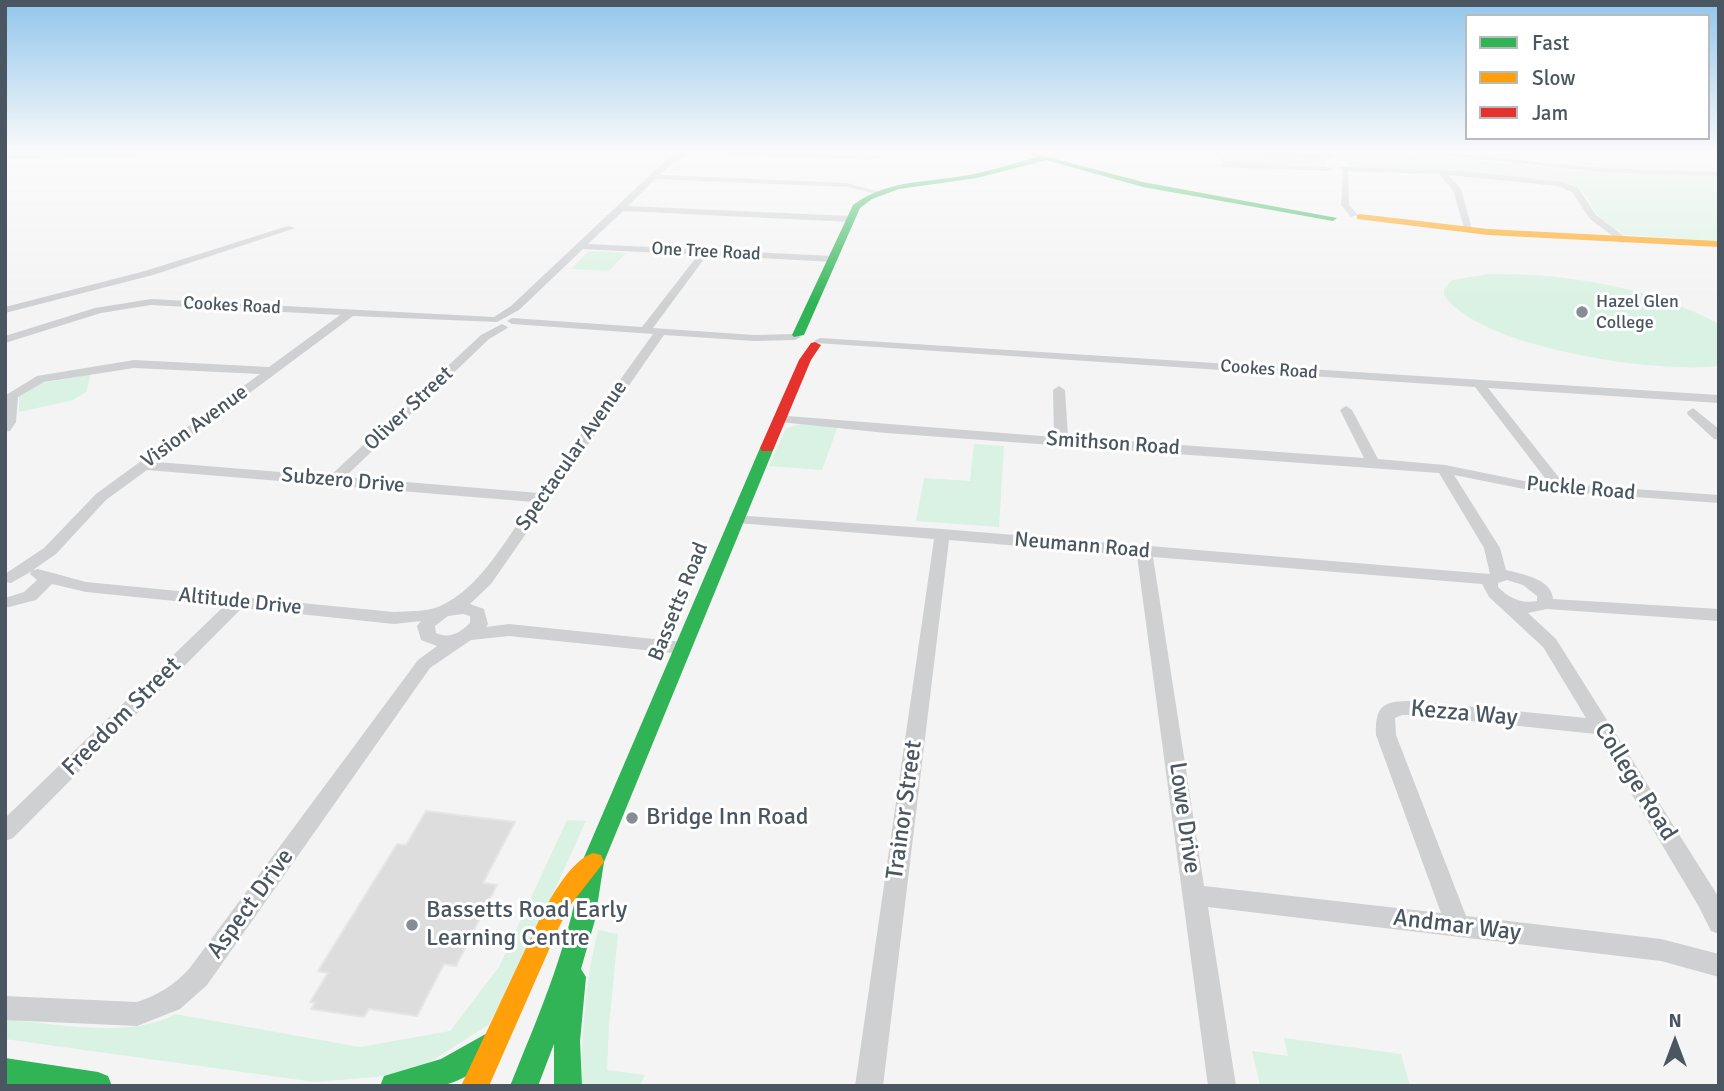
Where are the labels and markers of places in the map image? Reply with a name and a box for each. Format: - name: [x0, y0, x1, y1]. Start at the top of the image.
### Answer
- place label: Hazel Glen College: [1596, 291, 1679, 334]
- marker: Hazel Glen College: [1574, 304, 1590, 320]
- place label: Bridge Inn Road: [646, 804, 808, 832]
- marker: Bridge Inn Road: [624, 810, 640, 826]
- place label: Bassetts Road Early Learning Centre: [426, 897, 627, 953]
- marker: Bassetts Road Early Learning Centre: [404, 917, 420, 933]

